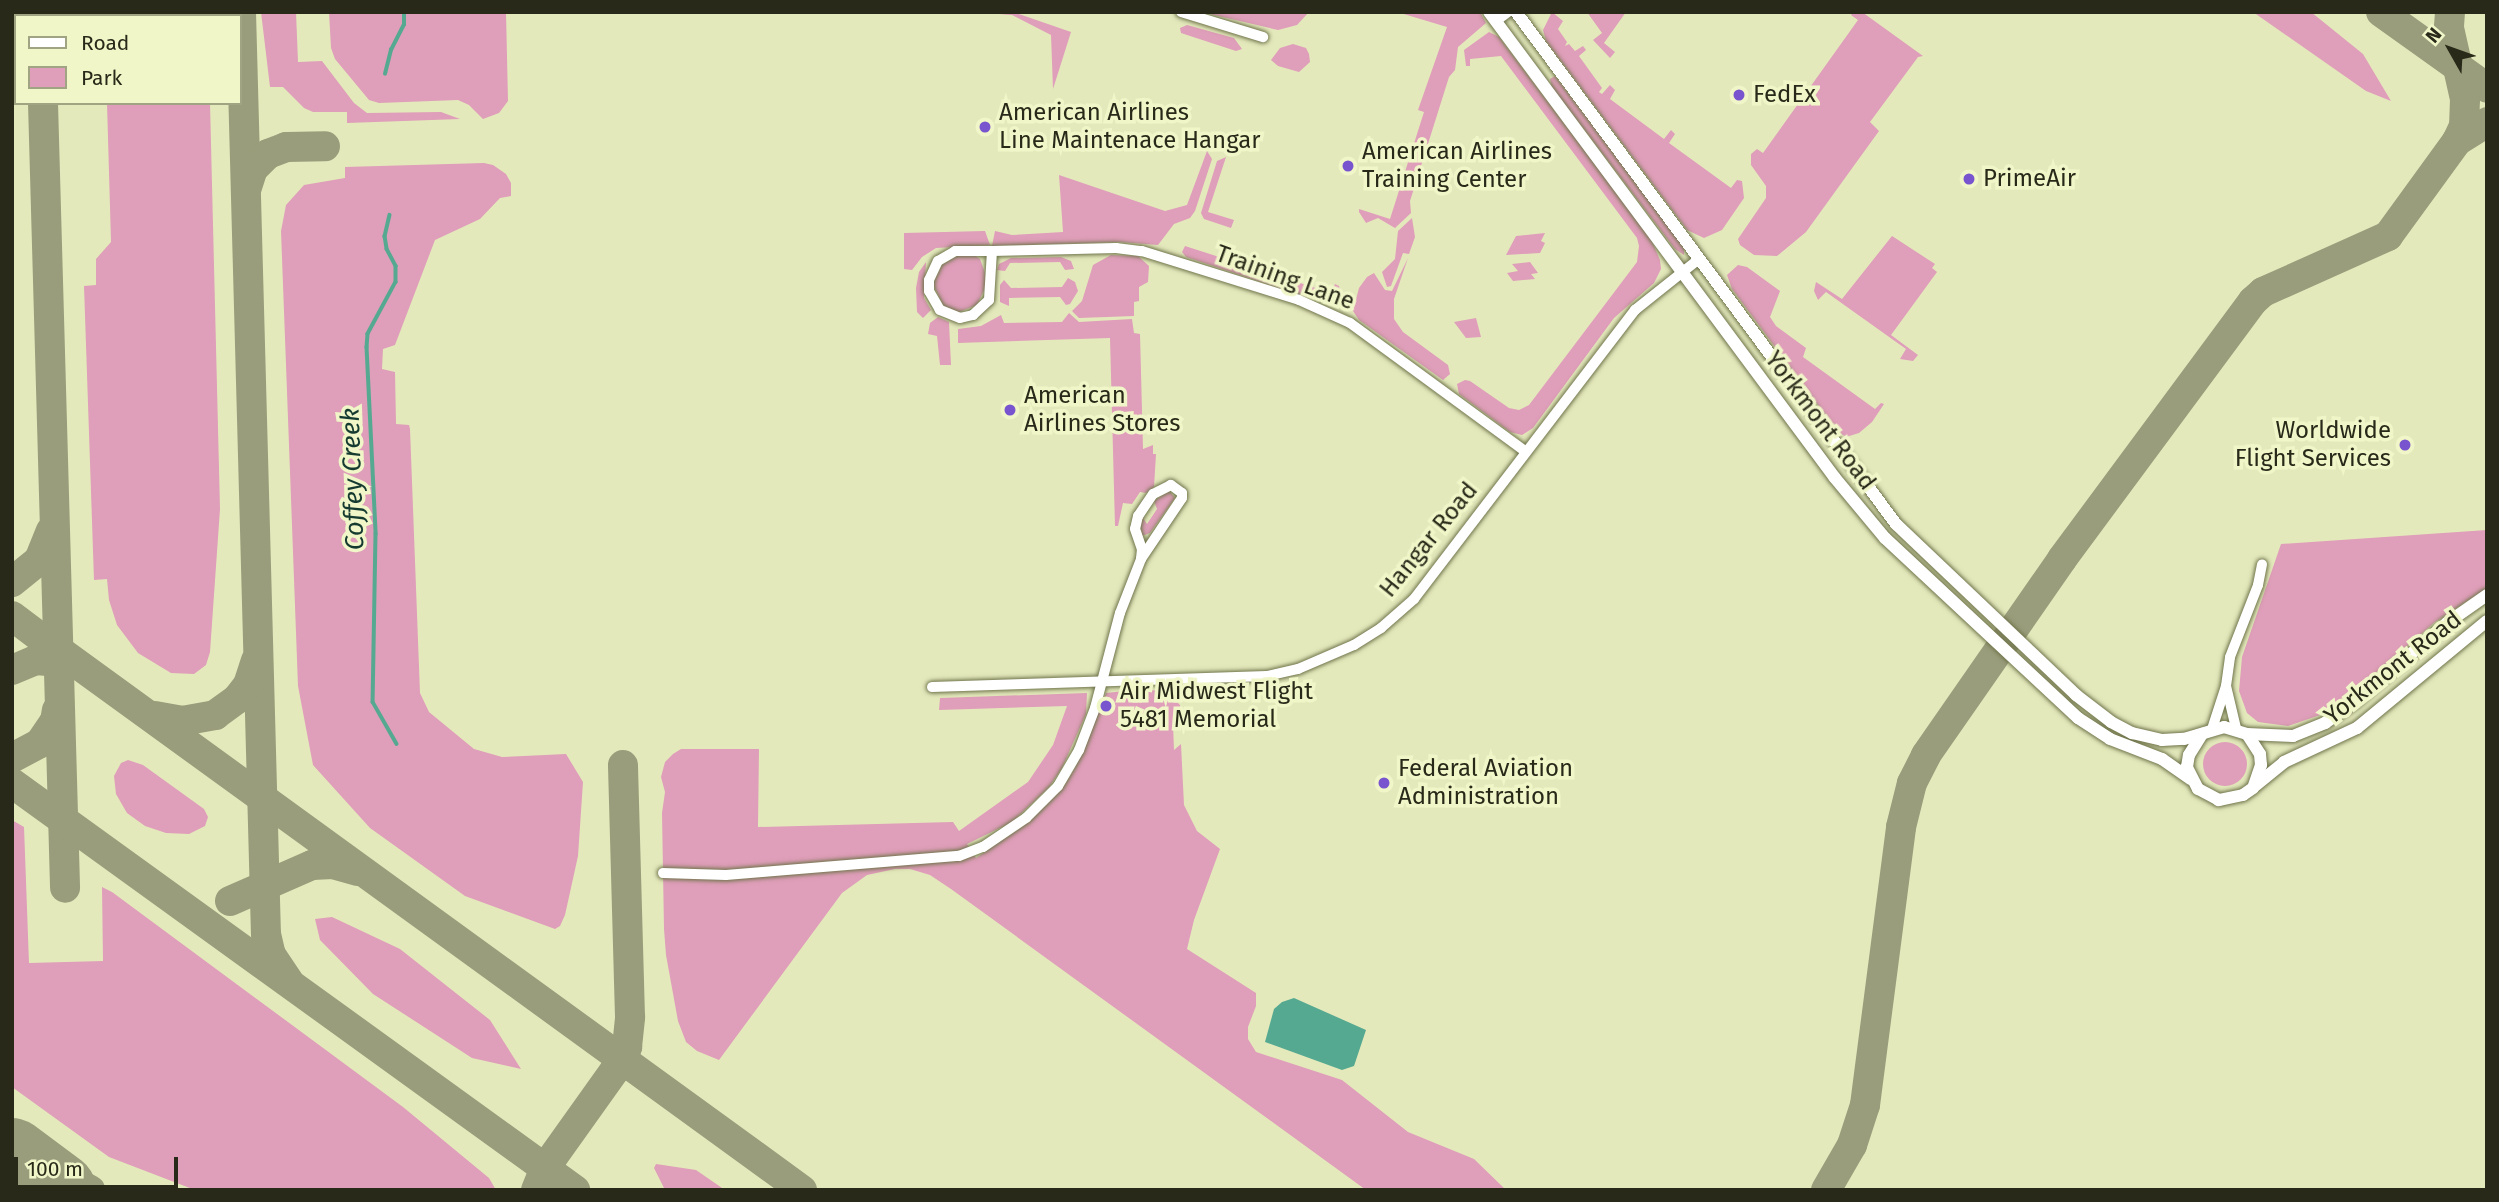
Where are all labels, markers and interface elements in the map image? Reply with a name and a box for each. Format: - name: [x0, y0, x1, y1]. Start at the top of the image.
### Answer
- legend: [14, 14, 242, 105]
- north arrow: [2415, 14, 2485, 84]
- text: N: [2421, 23, 2446, 47]
- text: Road: [81, 30, 129, 56]
- text: Park: [81, 65, 122, 91]
- place label: FedEx: [1753, 81, 1816, 109]
- marker: FedEx: [1731, 87, 1747, 103]
- place label: American Airlines Line Maintenace Hangar: [999, 99, 1261, 155]
- marker: American Airlines Line Maintenace Hangar: [977, 119, 993, 135]
- place label: American Airlines Training Center: [1362, 138, 1552, 194]
- marker: American Airlines Training Center: [1340, 158, 1356, 174]
- place label: PrimeAir: [1983, 165, 2076, 193]
- marker: PrimeAir: [1961, 171, 1977, 187]
- street label: Training Lane: [1212, 240, 1358, 316]
- street label: Yorkmont Road: [1758, 346, 1882, 496]
- place label: American Airlines Stores: [1024, 382, 1181, 438]
- marker: American Airlines Stores: [1002, 402, 1018, 418]
- water label: Coffey Creek: [335, 407, 371, 551]
- place label: Worldwide Flight Services: [2235, 417, 2391, 473]
- marker: Worldwide Flight Services: [2397, 437, 2413, 453]
- street label: Hangar Road: [1374, 477, 1484, 603]
- street label: Yorkmont Road: [2319, 605, 2467, 731]
- place label: Air Midwest Flight 5481 Memorial: [1120, 678, 1313, 734]
- marker: Air Midwest Flight 5481 Memorial: [1098, 698, 1114, 714]
- place label: Federal Aviation Administration: [1398, 755, 1573, 811]
- marker: Federal Aviation Administration: [1376, 775, 1392, 791]
- scale bar: [18, 1142, 182, 1186]
- text: 100 m: [27, 1156, 83, 1182]

